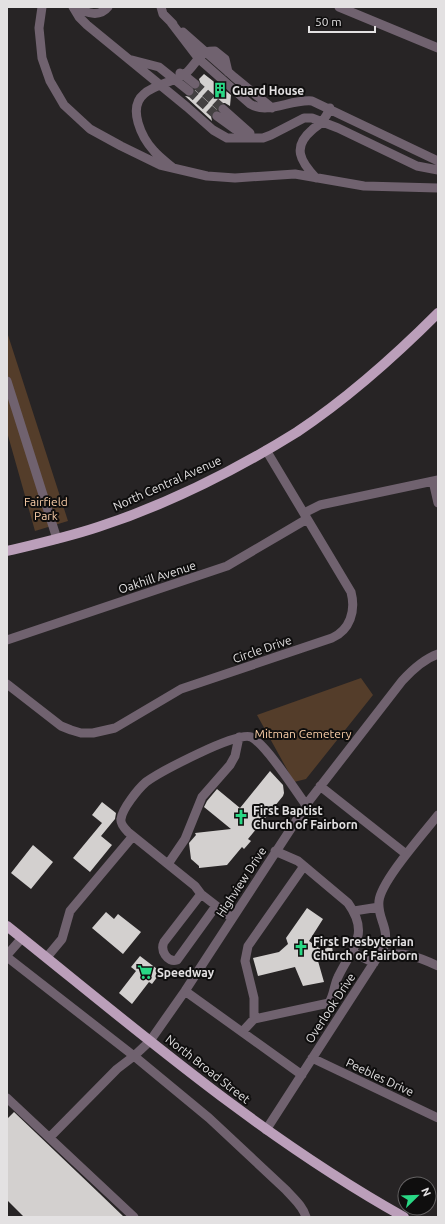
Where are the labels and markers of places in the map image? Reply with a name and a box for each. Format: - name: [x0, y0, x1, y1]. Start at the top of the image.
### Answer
- building icon: Guard House: [211, 81, 229, 99]
- place label: Guard House: [232, 84, 304, 97]
- place label: First Baptist Church of Fairborn: [253, 804, 358, 831]
- church icon: First Baptist Church of Fairborn: [232, 808, 250, 826]
- place label: First Presbyterian Church of Fairborn: [313, 935, 418, 962]
- church icon: First Presbyterian Church of Fairborn: [292, 939, 310, 957]
- supermarket icon: Speedway: [136, 963, 154, 981]
- place label: Speedway: [157, 966, 215, 979]

